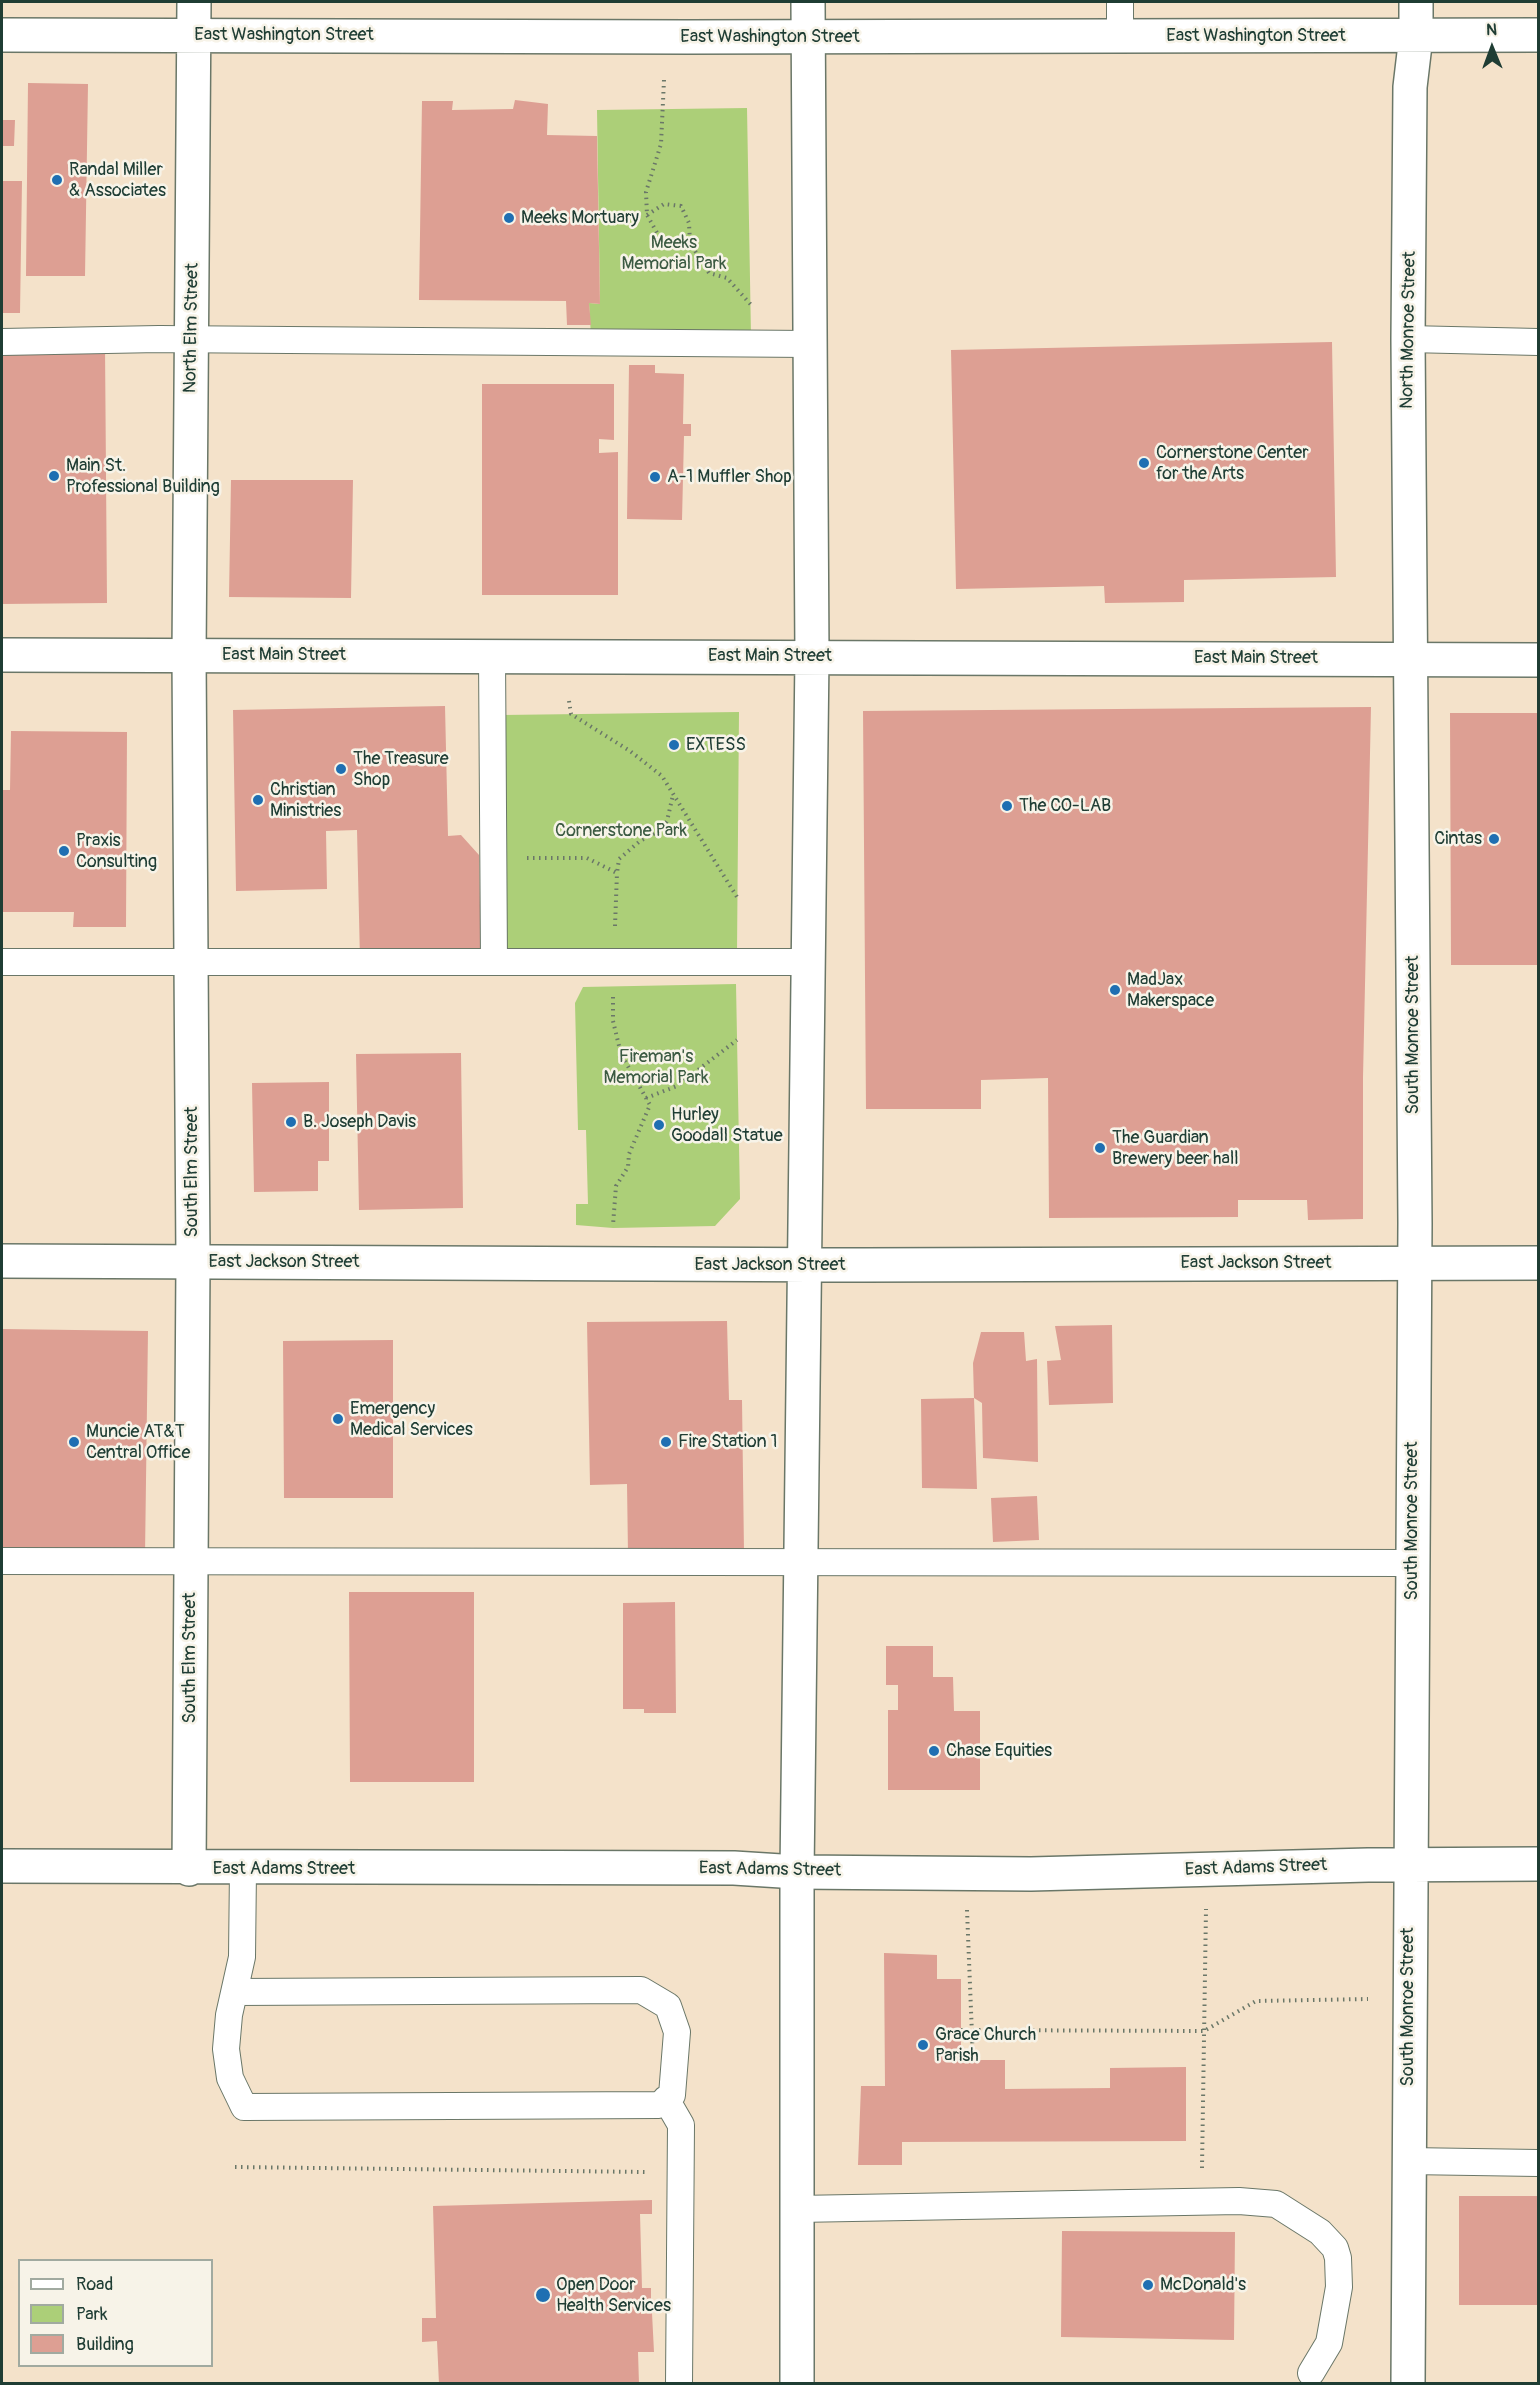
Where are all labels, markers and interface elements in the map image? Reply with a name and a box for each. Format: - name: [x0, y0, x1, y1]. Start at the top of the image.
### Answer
- north arrow: [1462, 18, 1522, 78]
- text: N: [1486, 20, 1497, 40]
- street label: East Washington Street: [194, 24, 374, 46]
- street label: East Washington Street: [1166, 25, 1346, 47]
- street label: East Washington Street: [680, 26, 860, 48]
- place label: Randal Miller & Associates: [69, 159, 166, 201]
- marker: Randal Miller & Associates: [50, 173, 64, 187]
- place label: Meeks Mortuary: [521, 207, 639, 229]
- marker: Meeks Mortuary: [502, 211, 516, 225]
- park label: Meeks Memorial Park: [621, 232, 727, 274]
- street label: North Monroe Street: [1397, 251, 1421, 409]
- street label: North Elm Street: [180, 263, 204, 393]
- place label: Cornerstone Center for the Arts: [1156, 442, 1309, 484]
- place label: Main St. Professional Building: [66, 455, 220, 498]
- marker: Cornerstone Center for the Arts: [1137, 456, 1151, 470]
- place label: A-1 Muffler Shop: [667, 466, 792, 488]
- marker: Main St. Professional Building: [47, 469, 61, 483]
- marker: A-1 Muffler Shop: [648, 470, 662, 484]
- street label: East Main Street: [222, 644, 346, 666]
- street label: East Main Street: [708, 645, 832, 667]
- street label: East Main Street: [1194, 647, 1318, 669]
- place label: EXTESS: [686, 734, 746, 756]
- marker: EXTESS: [667, 738, 681, 752]
- place label: The Treasure Shop: [353, 748, 449, 790]
- marker: The Treasure Shop: [334, 762, 348, 776]
- place label: Christian Ministries: [270, 779, 341, 822]
- marker: Christian Ministries: [251, 793, 265, 807]
- place label: The CO-LAB: [1019, 795, 1111, 817]
- marker: The CO-LAB: [1000, 799, 1014, 813]
- park label: Cornerstone Park: [555, 820, 687, 842]
- place label: Cintas: [1434, 828, 1482, 850]
- place label: Praxis Consulting: [76, 830, 157, 872]
- marker: Cintas: [1487, 832, 1501, 846]
- marker: Praxis Consulting: [57, 844, 71, 858]
- street label: South Monroe Street: [1402, 956, 1424, 1114]
- place label: MadJax Makerspace: [1127, 969, 1214, 1012]
- marker: MadJax Makerspace: [1108, 983, 1122, 997]
- park label: Fireman's Memorial Park: [603, 1046, 709, 1088]
- place label: Hurley Goodall Statue: [671, 1104, 783, 1146]
- street label: South Elm Street: [181, 1106, 203, 1238]
- place label: B. Joseph Davis: [303, 1111, 416, 1133]
- marker: B. Joseph Davis: [284, 1115, 298, 1129]
- marker: Hurley Goodall Statue: [652, 1118, 666, 1132]
- place label: The Guardian Brewery beer hall: [1112, 1127, 1238, 1170]
- marker: The Guardian Brewery beer hall: [1093, 1141, 1107, 1155]
- street label: East Jackson Street: [208, 1251, 360, 1273]
- street label: East Jackson Street: [1180, 1252, 1332, 1274]
- street label: East Jackson Street: [694, 1254, 846, 1276]
- place label: Emergency Medical Services: [350, 1398, 473, 1440]
- marker: Emergency Medical Services: [331, 1412, 345, 1426]
- place label: Muncie AT&T Central Office: [86, 1421, 190, 1464]
- place label: Fire Station 1: [678, 1431, 778, 1453]
- marker: Muncie AT&T Central Office: [67, 1435, 81, 1449]
- marker: Fire Station 1: [659, 1435, 673, 1449]
- street label: South Monroe Street: [1401, 1442, 1423, 1600]
- street label: South Elm Street: [179, 1592, 201, 1724]
- place label: Chase Equities: [946, 1740, 1052, 1762]
- marker: Chase Equities: [927, 1744, 941, 1758]
- street label: East Adams Street: [1185, 1855, 1327, 1881]
- street label: East Adams Street: [213, 1858, 355, 1880]
- street label: East Adams Street: [699, 1858, 841, 1882]
- street label: South Monroe Street: [1397, 1928, 1419, 2086]
- place label: Grace Church Parish: [935, 2024, 1036, 2066]
- marker: Grace Church Parish: [916, 2038, 930, 2052]
- legend: [18, 2259, 213, 2367]
- text: Road: [76, 2273, 113, 2296]
- place label: Open Door Health Services: [556, 2274, 671, 2316]
- place label: McDonald's: [1160, 2274, 1246, 2296]
- marker: McDonald's: [1141, 2278, 1155, 2292]
- marker: Open Door Health Services: [534, 2286, 552, 2304]
- text: Park: [76, 2303, 108, 2326]
- text: Building: [76, 2333, 134, 2356]

